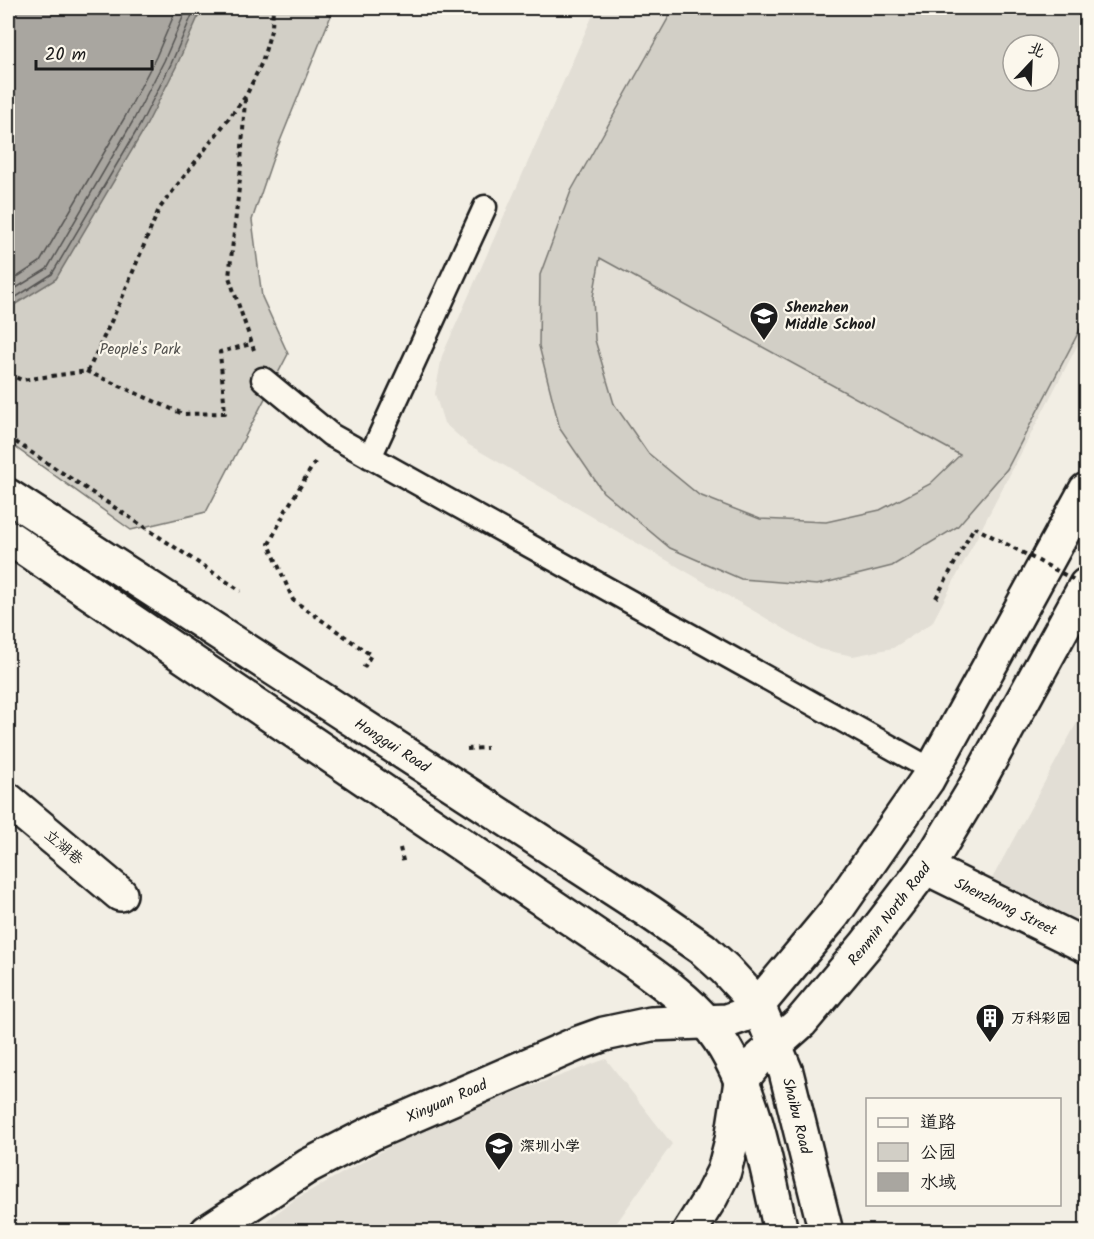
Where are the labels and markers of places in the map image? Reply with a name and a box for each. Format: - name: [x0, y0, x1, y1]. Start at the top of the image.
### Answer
- place label: Shenzhen Middle School: [785, 296, 875, 337]
- school or university icon: Shenzhen Middle School: [748, 300, 780, 342]
- building icon: 万科彩园: [974, 1002, 1006, 1044]
- place label: 万科彩园: [1011, 1007, 1071, 1031]
- school or university icon: 深圳小学: [483, 1130, 515, 1172]
- place label: 深圳小学: [520, 1135, 580, 1159]

